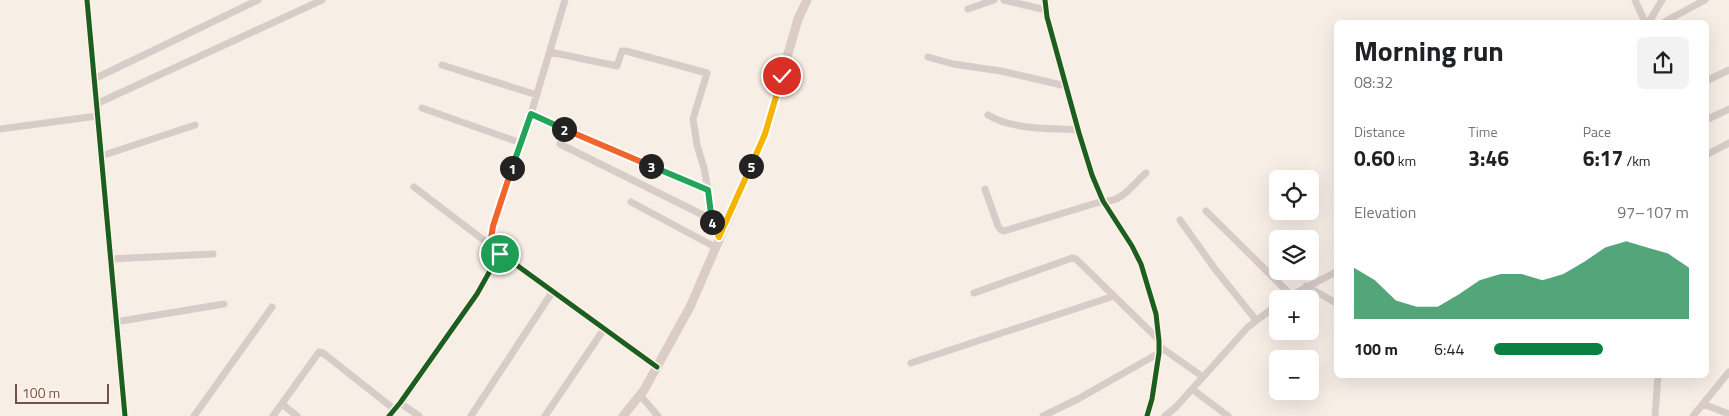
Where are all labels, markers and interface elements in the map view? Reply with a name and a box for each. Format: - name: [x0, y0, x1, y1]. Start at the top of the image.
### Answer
- text: Morning run: [1354, 29, 1504, 72]
- button: share: [1637, 37, 1689, 89]
- pin: [761, 55, 803, 97]
- icon: check: [768, 62, 796, 90]
- text: 08:32: [1354, 70, 1393, 94]
- pin: 2: [552, 116, 576, 142]
- text: 2: [561, 119, 568, 140]
- text: Distance: [1354, 121, 1405, 142]
- text: Time: [1468, 121, 1498, 142]
- text: Pace: [1583, 121, 1611, 142]
- text: 0.60: [1354, 142, 1395, 174]
- text: 3:46: [1468, 142, 1509, 174]
- text: 6:17: [1583, 142, 1623, 174]
- text: km: [1395, 150, 1416, 171]
- text: /km: [1623, 150, 1651, 171]
- pin: 3: [638, 154, 664, 178]
- pin: 5: [738, 154, 764, 178]
- pin: 1: [500, 156, 524, 180]
- text: 3: [648, 156, 655, 177]
- text: 5: [748, 156, 755, 177]
- text: 1: [509, 158, 516, 179]
- map controls: [1269, 170, 1319, 400]
- button: locate: [1269, 170, 1319, 220]
- text: Elevation: [1354, 200, 1416, 224]
- text: 97–107 m: [1617, 200, 1689, 224]
- pin: 4: [700, 210, 724, 234]
- text: 4: [709, 212, 716, 233]
- button: layers: [1269, 230, 1319, 280]
- pin: [479, 233, 521, 275]
- icon: arrive: [486, 240, 514, 268]
- button: +: [1269, 290, 1319, 340]
- text: 100 m: [1354, 337, 1398, 361]
- text: 6:44: [1434, 337, 1464, 361]
- button: −: [1269, 350, 1319, 400]
- scale bar: [15, 381, 109, 404]
- text: 100 m: [22, 382, 60, 403]

